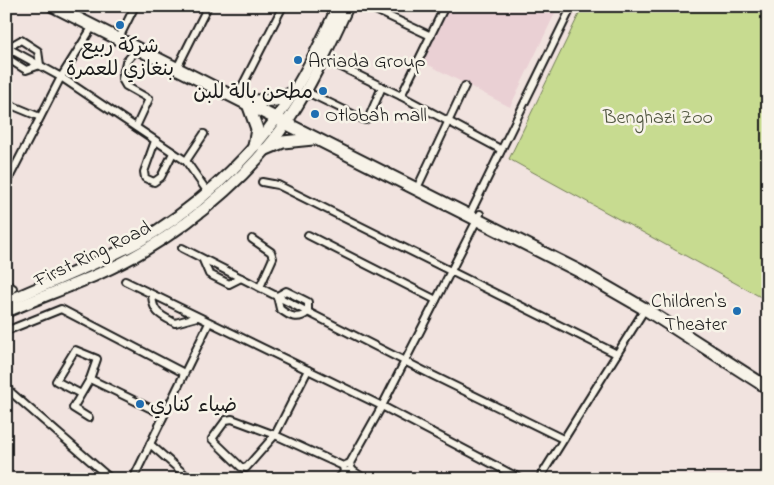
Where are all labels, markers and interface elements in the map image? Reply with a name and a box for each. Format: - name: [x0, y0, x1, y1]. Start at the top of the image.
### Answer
- marker: شركة ربيع بنغازي للعمرة: [114, 19, 126, 31]
- place label: شركة ربيع بنغازي للعمرة: [66, 33, 174, 85]
- place label: Arriada Group: [308, 48, 426, 77]
- marker: Arriada Group: [292, 54, 304, 66]
- place label: مطحن بالة للبن: [193, 79, 313, 108]
- marker: مطحن بالة للبن: [317, 85, 329, 97]
- place label: Otlobah mall: [325, 102, 427, 131]
- park label: Benghazi Zoo: [602, 104, 713, 134]
- marker: Otlobah mall: [309, 108, 321, 120]
- street label: First Ring Road: [29, 214, 157, 297]
- place label: Children's Theater: [651, 288, 728, 340]
- marker: Children's Theater: [731, 305, 743, 317]
- place label: ضياء كناري: [150, 392, 237, 421]
- marker: ضياء كناري: [134, 398, 146, 410]

